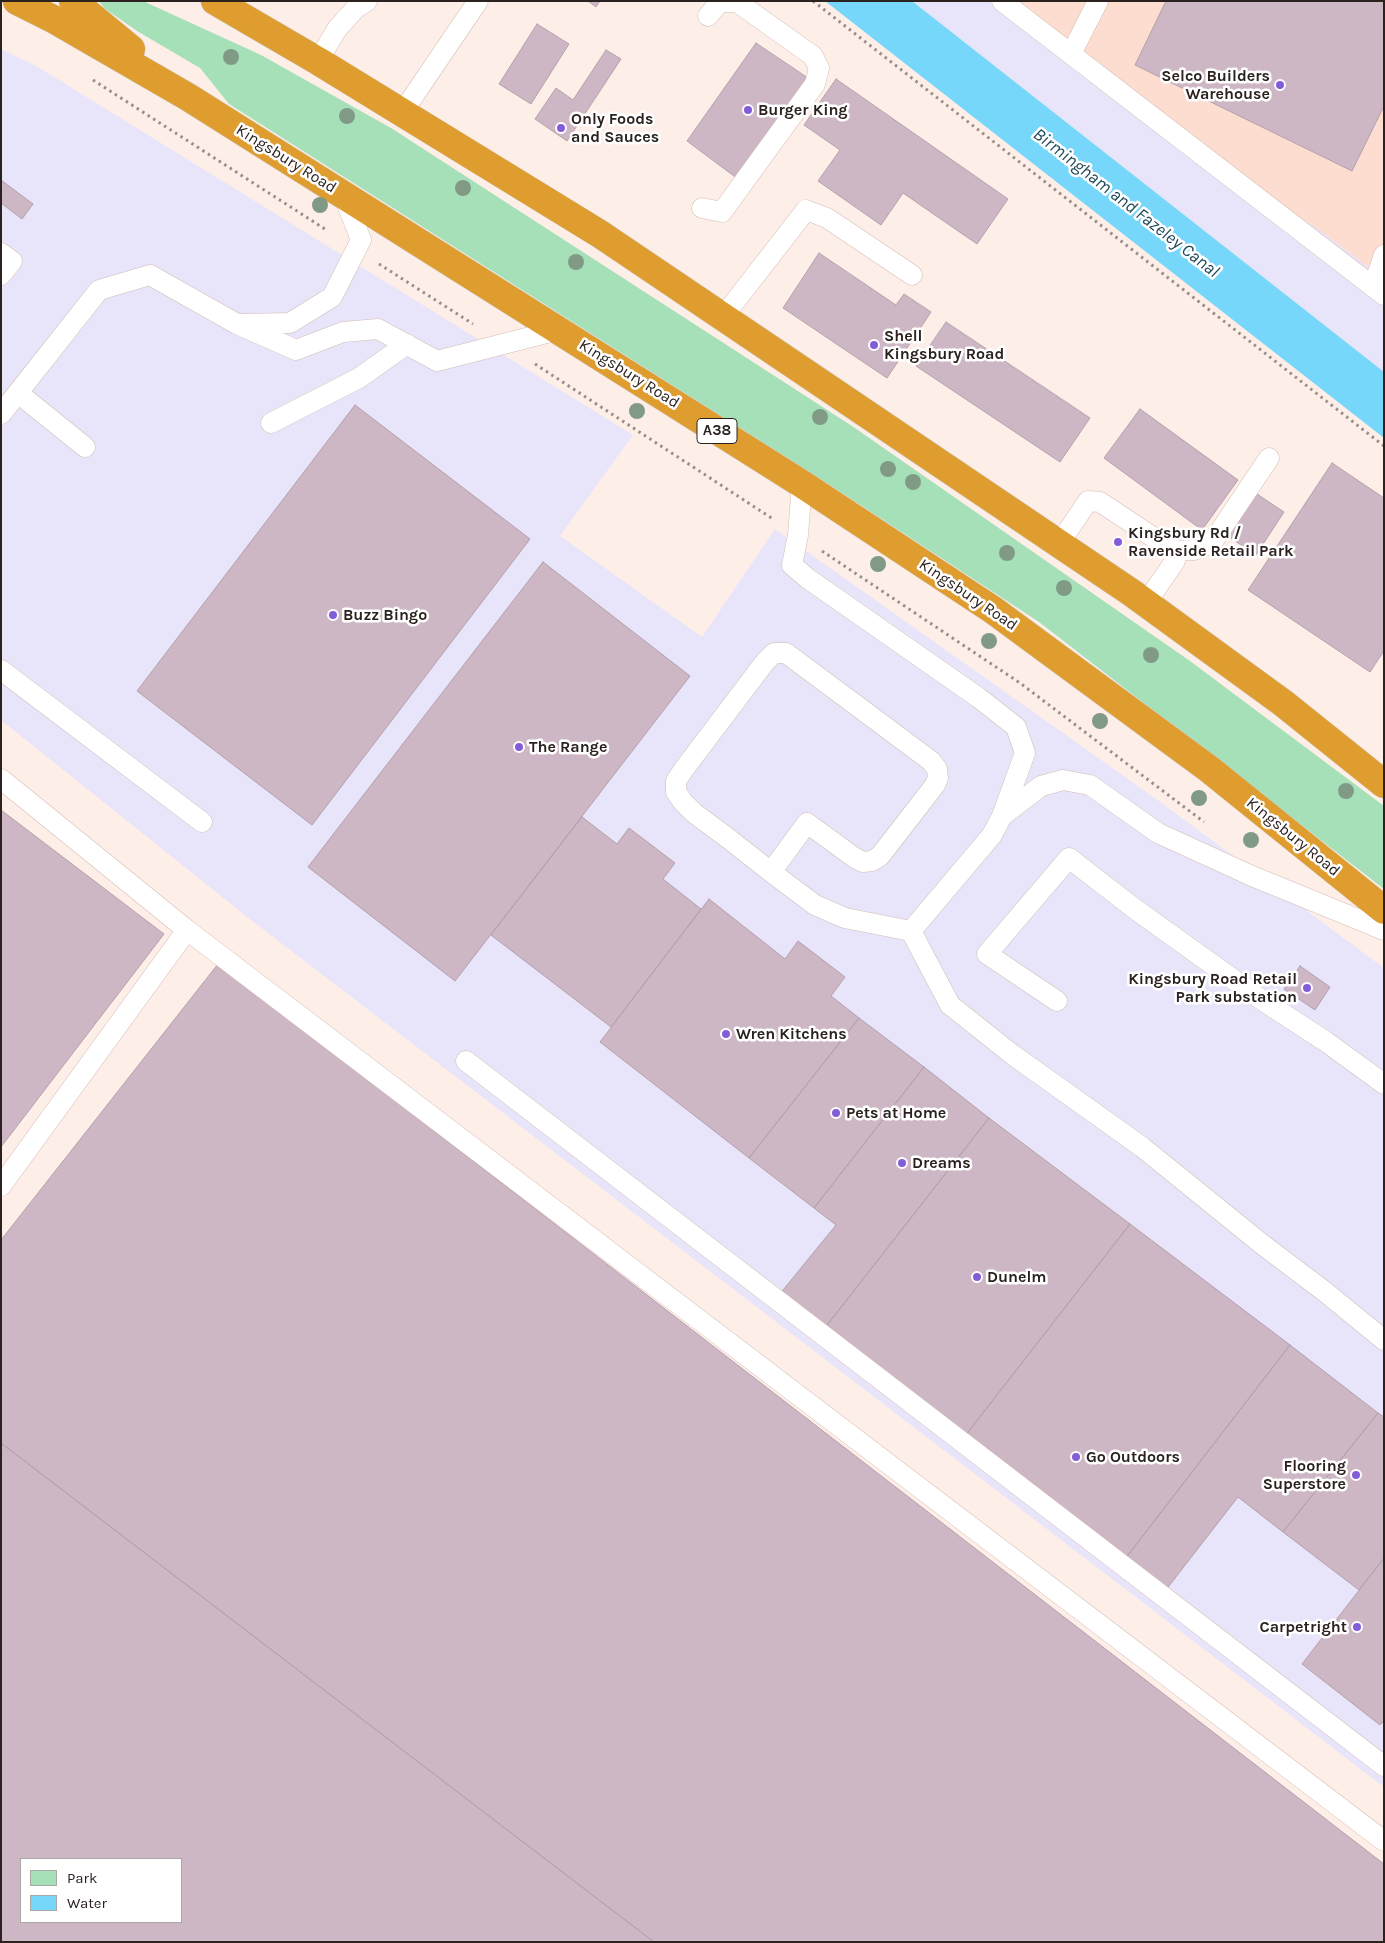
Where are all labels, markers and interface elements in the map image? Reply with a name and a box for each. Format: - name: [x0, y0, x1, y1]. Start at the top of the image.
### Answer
- place label: Selco Builders Warehouse: [1161, 66, 1270, 104]
- marker: Selco Builders Warehouse: [1274, 79, 1286, 91]
- place label: Burger King: [758, 100, 848, 120]
- marker: Burger King: [742, 104, 754, 116]
- place label: Only Foods and Sauces: [571, 109, 659, 147]
- street label: Kingsbury Road: [232, 120, 340, 198]
- marker: Only Foods and Sauces: [555, 122, 567, 134]
- water label: Birmingham and Fazeley Canal: [1029, 124, 1223, 282]
- place label: Shell Kingsbury Road: [884, 326, 1004, 364]
- street label: Kingsbury Road: [575, 335, 683, 413]
- marker: Shell Kingsbury Road: [868, 339, 880, 351]
- road number: A38: [697, 418, 737, 444]
- place label: Kingsbury Rd / Ravenside Retail Park: [1128, 523, 1293, 561]
- marker: Kingsbury Rd / Ravenside Retail Park: [1112, 536, 1124, 548]
- street label: Kingsbury Road: [915, 555, 1021, 635]
- place label: Buzz Bingo: [343, 605, 427, 625]
- marker: Buzz Bingo: [327, 609, 339, 621]
- place label: The Range: [529, 737, 607, 757]
- marker: The Range: [513, 741, 525, 753]
- street label: Kingsbury Road: [1242, 793, 1344, 881]
- place label: Kingsbury Road Retail Park substation: [1128, 969, 1297, 1007]
- marker: Kingsbury Road Retail Park substation: [1301, 982, 1313, 994]
- place label: Wren Kitchens: [736, 1024, 847, 1044]
- marker: Wren Kitchens: [720, 1028, 732, 1040]
- place label: Pets at Home: [846, 1103, 946, 1123]
- marker: Pets at Home: [830, 1107, 842, 1119]
- place label: Dreams: [912, 1153, 971, 1173]
- marker: Dreams: [896, 1157, 908, 1169]
- place label: Dunelm: [987, 1267, 1047, 1287]
- marker: Dunelm: [971, 1271, 983, 1283]
- place label: Go Outdoors: [1086, 1447, 1180, 1467]
- marker: Go Outdoors: [1070, 1451, 1082, 1463]
- place label: Flooring Superstore: [1263, 1456, 1346, 1494]
- marker: Flooring Superstore: [1350, 1469, 1362, 1481]
- place label: Carpetright: [1260, 1617, 1347, 1637]
- marker: Carpetright: [1351, 1621, 1363, 1633]
- legend: [20, 1858, 182, 1923]
- text: Park: [67, 1869, 97, 1887]
- text: Water: [67, 1894, 107, 1912]

